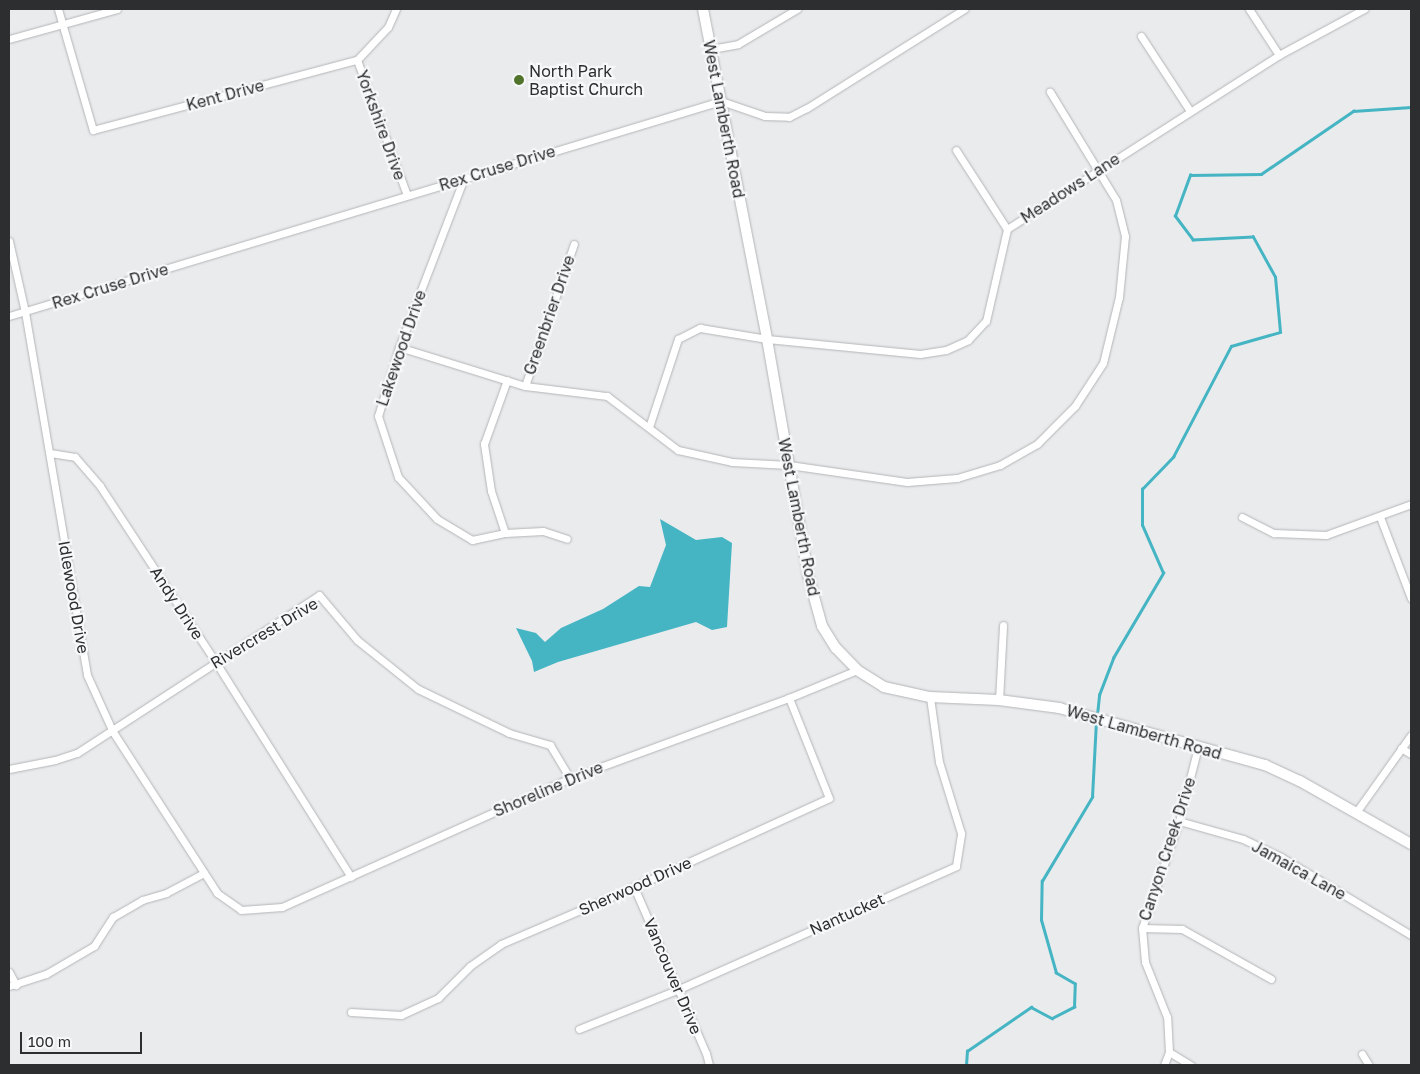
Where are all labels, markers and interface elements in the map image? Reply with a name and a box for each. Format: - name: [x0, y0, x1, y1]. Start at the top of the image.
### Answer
- street label: West Lamberth Road: [699, 38, 749, 200]
- place label: North Park Baptist Church: [529, 61, 643, 99]
- street label: Yorkshire Drive: [352, 67, 410, 183]
- marker: North Park Baptist Church: [513, 74, 525, 86]
- street label: Kent Drive: [184, 75, 266, 115]
- street label: Rex Cruse Drive: [436, 141, 558, 195]
- street label: Meadows Lane: [1017, 149, 1123, 227]
- street label: Greenbrier Drive: [520, 253, 578, 377]
- street label: Rex Cruse Drive: [49, 259, 171, 313]
- street label: Lakewood Drive: [372, 287, 430, 409]
- street label: West Lamberth Road: [774, 436, 824, 598]
- street label: Idlewood Drive: [55, 539, 93, 655]
- street label: Andy Drive: [146, 563, 208, 643]
- street label: Rivercrest Drive: [207, 593, 321, 673]
- street label: West Lamberth Road: [1064, 701, 1224, 763]
- street label: Shoreline Drive: [490, 757, 606, 821]
- street label: Canyon Creek Drive: [1135, 775, 1199, 923]
- street label: Jamaica Lane: [1249, 836, 1349, 904]
- street label: Sherwood Drive: [576, 853, 694, 919]
- street label: Nantucket: [807, 889, 887, 939]
- street label: Vancouver Drive: [640, 915, 706, 1037]
- scale bar: [22, 1022, 145, 1054]
- text: 100 m: [28, 1032, 71, 1050]

